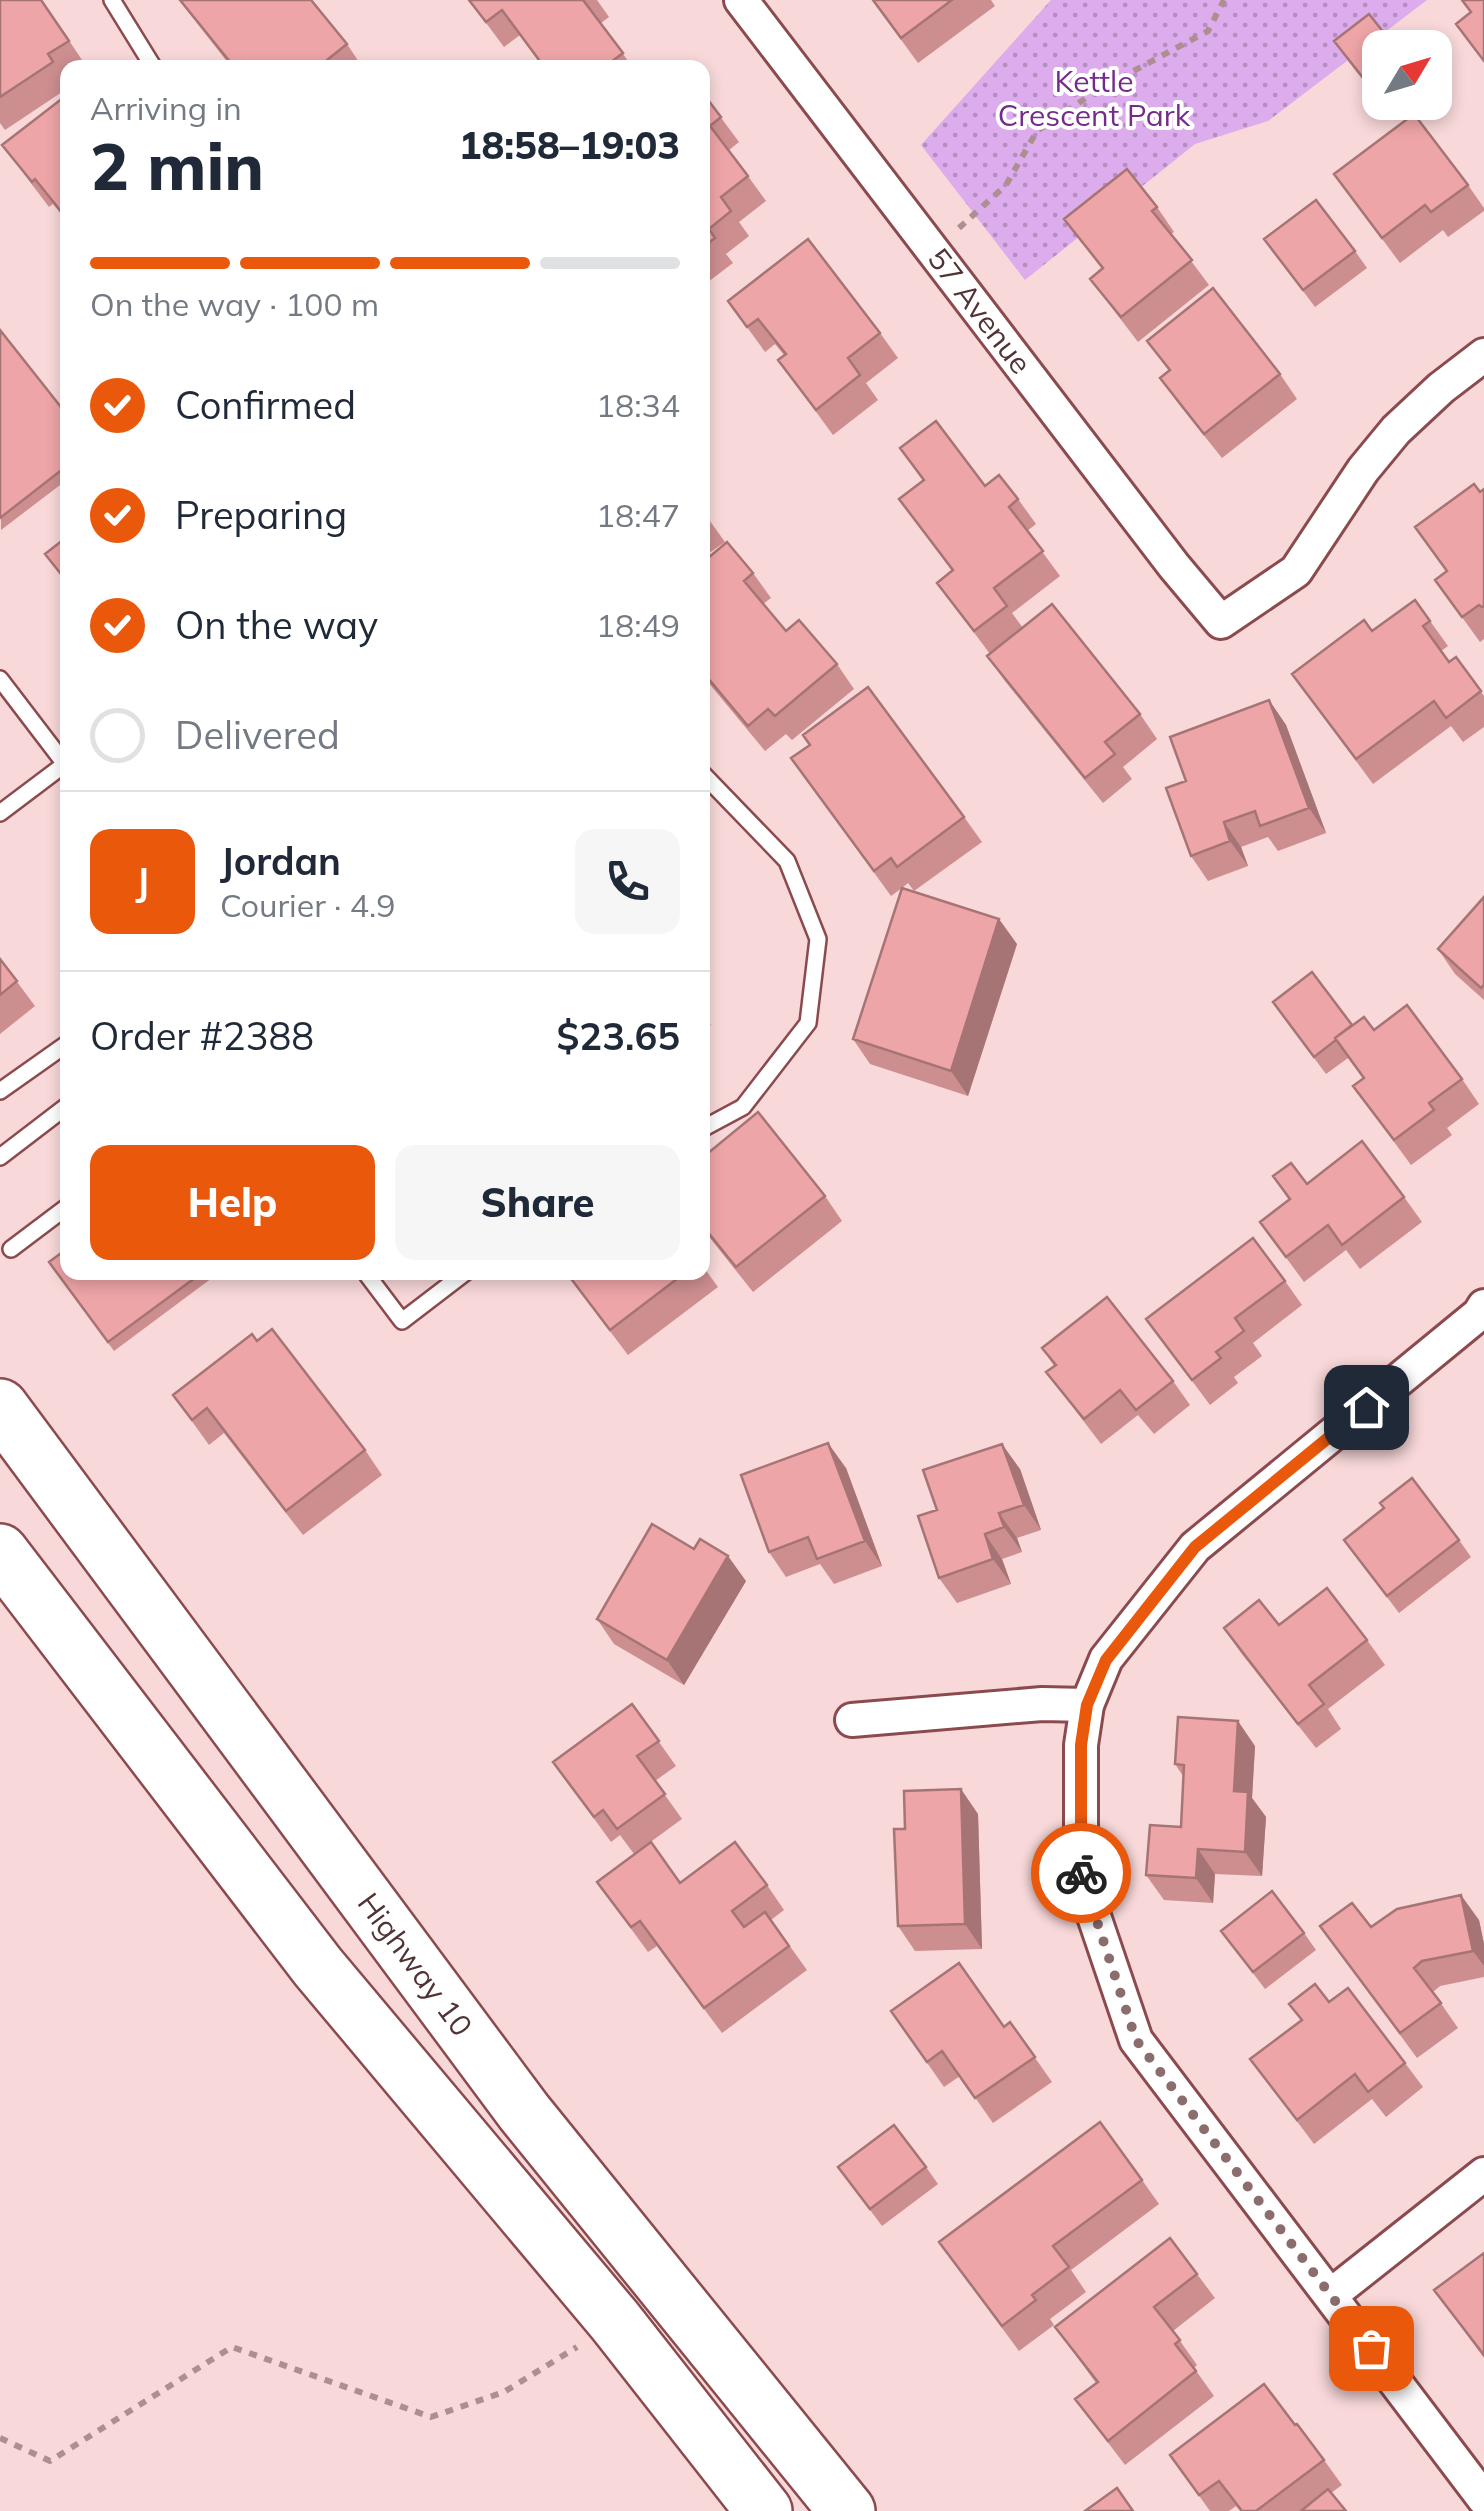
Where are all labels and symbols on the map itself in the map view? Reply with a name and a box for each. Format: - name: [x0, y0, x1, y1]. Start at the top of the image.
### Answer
- north arrow: [1362, 30, 1452, 120]
- park label: Kettle Crescent Park: [998, 62, 1191, 134]
- street label: 57 Avenue: [920, 240, 1040, 381]
- pin: [1324, 1365, 1409, 1450]
- courier: [1031, 1823, 1131, 1923]
- street label: Highway 10: [350, 1885, 481, 2043]
- pin: [1329, 2306, 1414, 2391]

